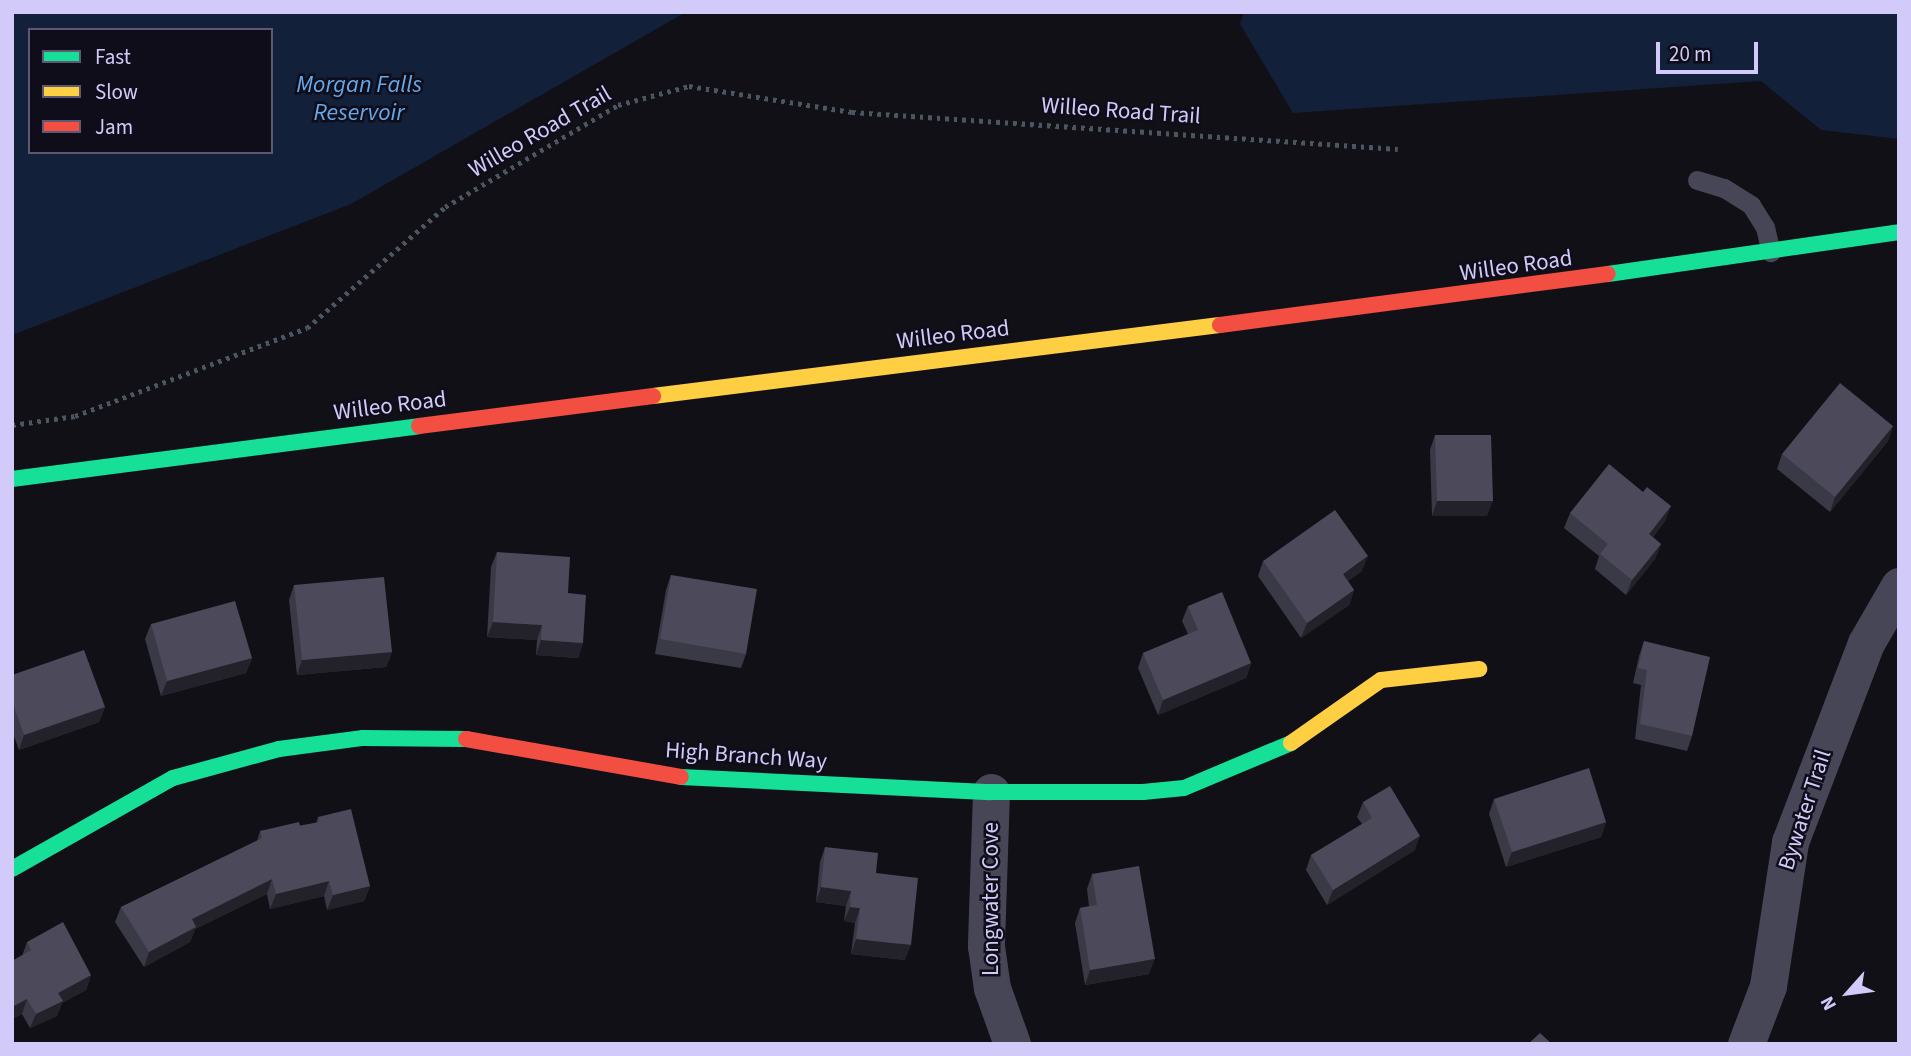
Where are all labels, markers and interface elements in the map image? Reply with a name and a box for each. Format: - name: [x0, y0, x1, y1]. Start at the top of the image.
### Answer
- legend: [28, 28, 273, 154]
- scale bar: [1659, 28, 1760, 72]
- text: 20 m: [1669, 39, 1711, 69]
- text: Fast: [95, 42, 131, 72]
- water label: Morgan Falls Reservoir: [296, 71, 422, 127]
- text: Slow: [95, 77, 138, 107]
- street label: Willeo Road Trail: [464, 80, 616, 184]
- street label: Willeo Road Trail: [1040, 92, 1202, 130]
- text: Jam: [95, 112, 133, 142]
- street label: Willeo Road: [1458, 244, 1574, 288]
- street label: Willeo Road: [895, 314, 1011, 356]
- street label: Willeo Road: [332, 385, 448, 427]
- street label: High Branch Way: [664, 737, 828, 775]
- street label: Bywater Trail: [1773, 746, 1837, 874]
- street label: Longwater Cove: [977, 822, 1005, 976]
- north arrow: [1813, 958, 1883, 1028]
- text: N: [1814, 991, 1844, 1015]

